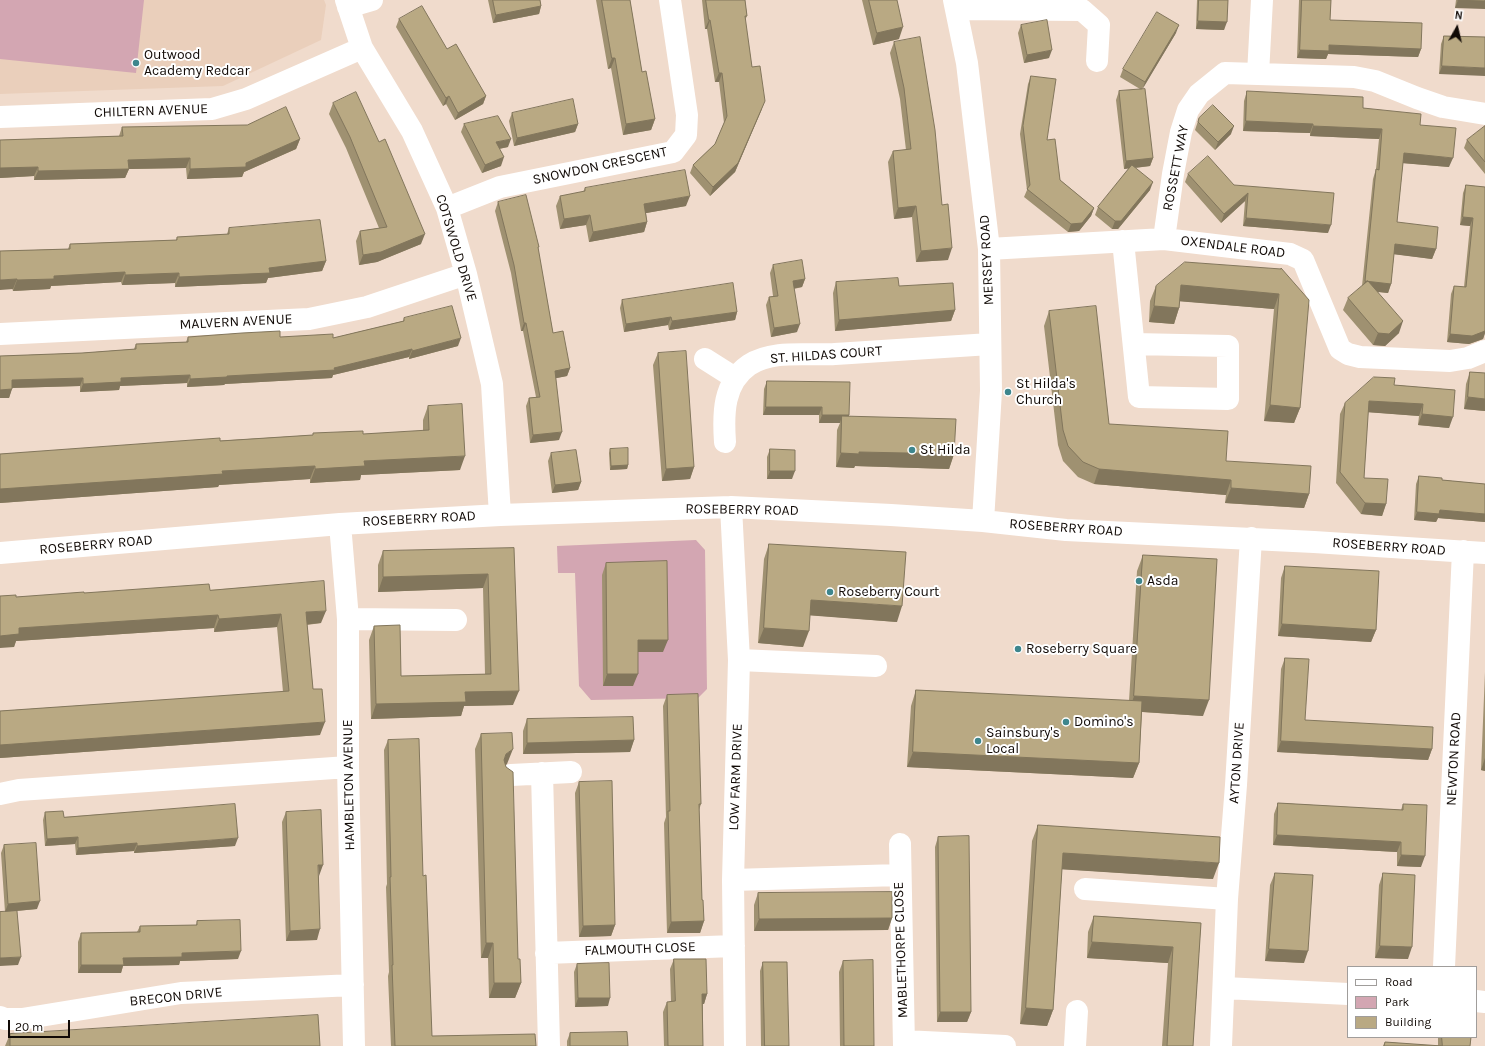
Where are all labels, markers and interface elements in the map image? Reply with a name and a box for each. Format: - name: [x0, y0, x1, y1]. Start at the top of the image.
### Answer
- north arrow: [1437, 8, 1477, 48]
- text: N: [1454, 9, 1464, 23]
- place label: Outwood Academy Redcar: [144, 47, 249, 80]
- marker: Outwood Academy Redcar: [131, 58, 141, 68]
- street label: CHILTERN AVENUE: [94, 101, 208, 121]
- street label: ROSSETT WAY: [1159, 124, 1193, 212]
- street label: SNOWDON CRESCENT: [531, 144, 669, 188]
- street label: COTSWOLD DRIVE: [432, 192, 480, 304]
- street label: MERSEY ROAD: [976, 214, 998, 306]
- street label: OXENDALE ROAD: [1180, 232, 1286, 262]
- street label: MALVERN AVENUE: [179, 311, 293, 333]
- street label: ST. HILDAS COURT: [769, 343, 883, 367]
- place label: St Hilda's Church: [1016, 376, 1076, 408]
- marker: St Hilda's Church: [1003, 387, 1013, 397]
- place label: St Hilda: [920, 442, 971, 458]
- marker: St Hilda: [907, 445, 917, 455]
- street label: ROSEBERRY ROAD: [685, 501, 799, 519]
- street label: ROSEBERRY ROAD: [362, 508, 476, 530]
- street label: ROSEBERRY ROAD: [1009, 516, 1123, 540]
- street label: ROSEBERRY ROAD: [39, 532, 153, 558]
- street label: ROSEBERRY ROAD: [1332, 535, 1446, 559]
- place label: Asda: [1147, 573, 1178, 589]
- marker: Asda: [1134, 576, 1144, 586]
- place label: Roseberry Court: [838, 584, 939, 600]
- marker: Roseberry Court: [825, 587, 835, 597]
- place label: Roseberry Square: [1026, 641, 1137, 657]
- marker: Roseberry Square: [1013, 644, 1023, 654]
- street label: NEWTON ROAD: [1443, 712, 1465, 806]
- place label: Domino's: [1074, 714, 1134, 730]
- marker: Domino's: [1061, 717, 1071, 727]
- street label: HAMBLETON AVENUE: [339, 719, 359, 851]
- street label: AYTON DRIVE: [1226, 722, 1248, 804]
- street label: LOW FARM DRIVE: [726, 723, 746, 831]
- place label: Sainsbury's Local: [986, 725, 1060, 758]
- marker: Sainsbury's Local: [973, 736, 983, 746]
- street label: MABLETHORPE CLOSE: [890, 882, 912, 1018]
- street label: FALMOUTH CLOSE: [584, 939, 696, 959]
- legend: [1347, 966, 1477, 1038]
- text: Road: [1385, 975, 1413, 989]
- street label: BRECON DRIVE: [129, 984, 223, 1010]
- text: Park: [1385, 995, 1409, 1009]
- scale bar: [10, 1012, 72, 1038]
- text: Building: [1385, 1015, 1431, 1029]
- text: 20 m: [15, 1020, 43, 1034]

